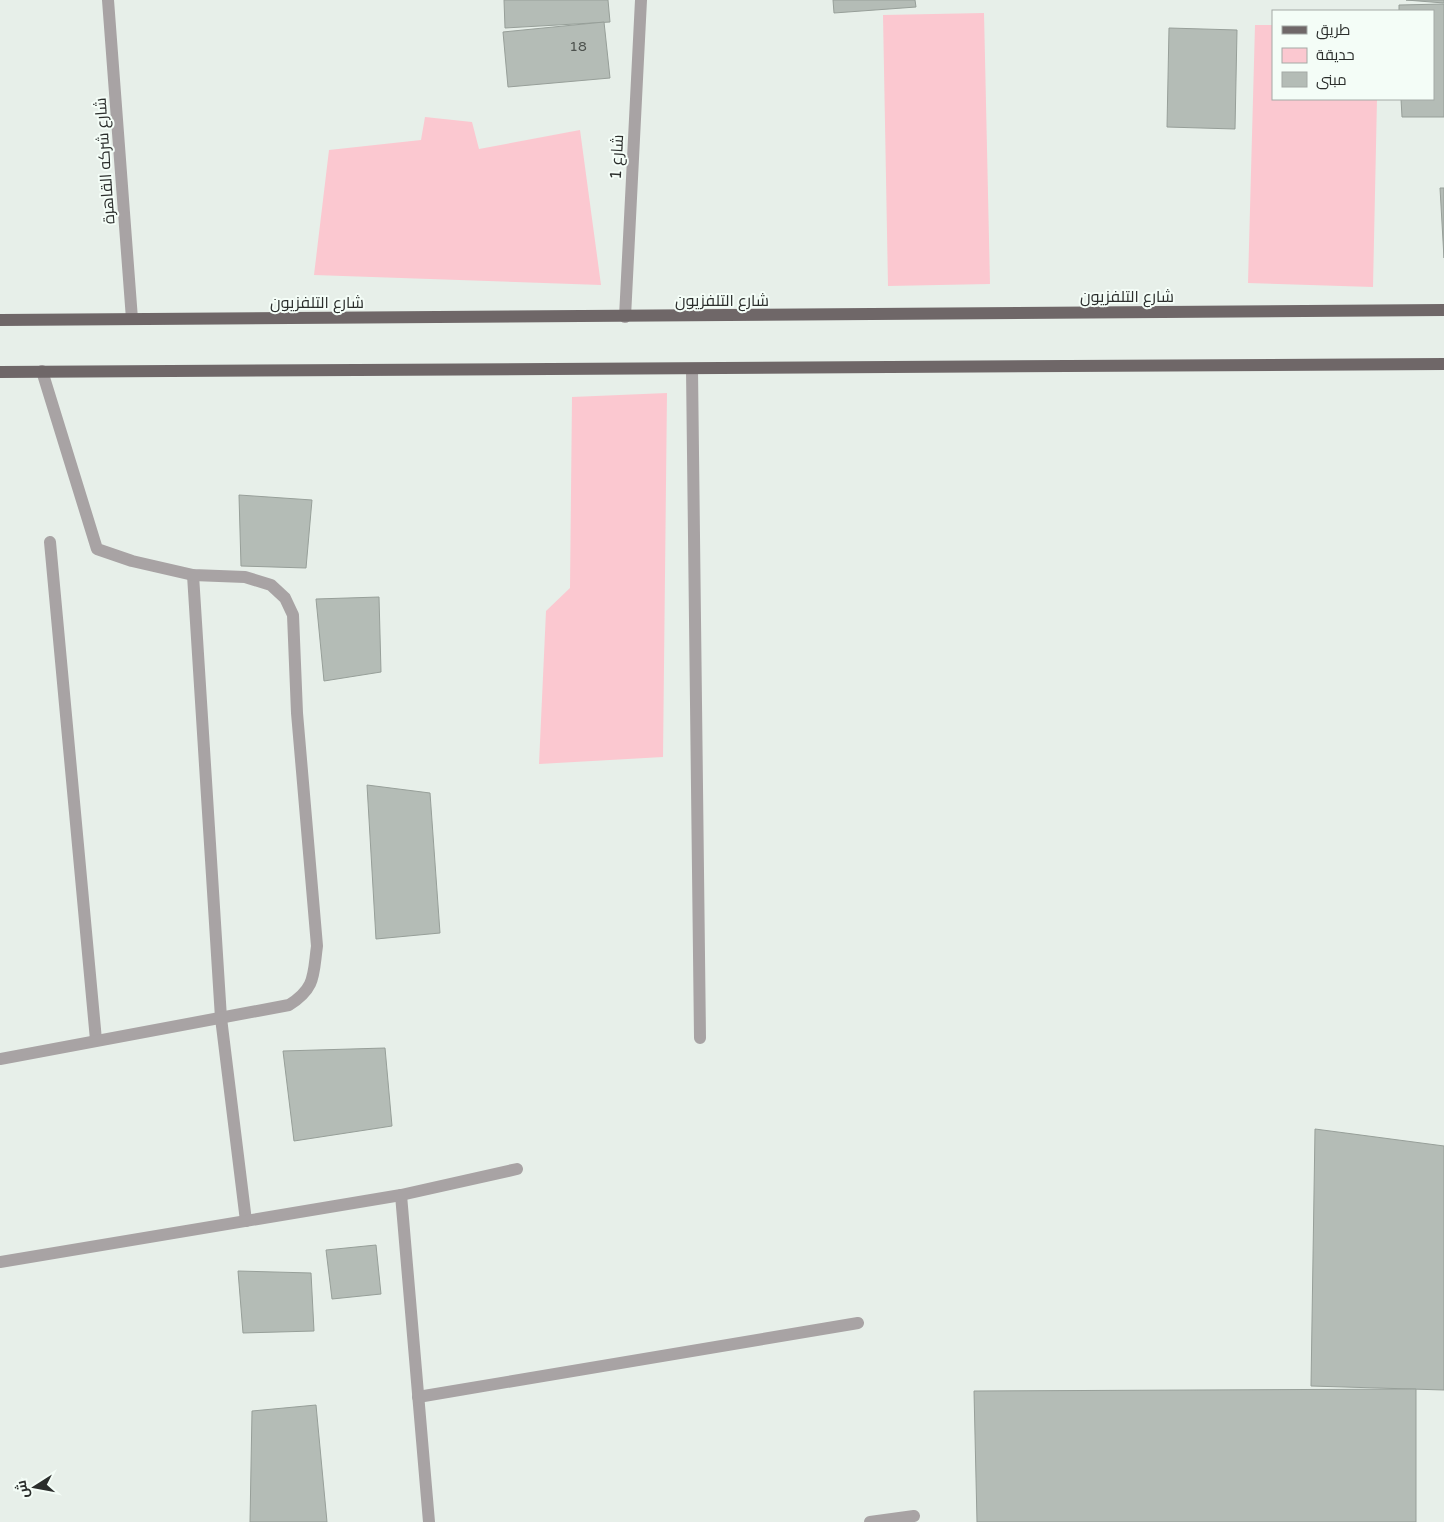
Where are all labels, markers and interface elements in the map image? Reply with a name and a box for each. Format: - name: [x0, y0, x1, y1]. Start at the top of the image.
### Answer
- legend: [1272, 10, 1434, 100]
- text: طريق: [1316, 21, 1350, 40]
- house number: 18: [569, 38, 587, 55]
- text: حديقة: [1316, 46, 1355, 64]
- text: مبنى: [1316, 71, 1347, 90]
- street label: شارع شركه القاهرة: [91, 97, 120, 225]
- street label: شارع 1: [606, 134, 629, 180]
- street label: شارع التلفزيون: [1080, 287, 1174, 308]
- street label: شارع التلفزيون: [675, 291, 769, 312]
- street label: شارع التلفزيون: [270, 293, 364, 314]
- north arrow: [10, 1462, 60, 1512]
- text: ش: [13, 1479, 33, 1500]

